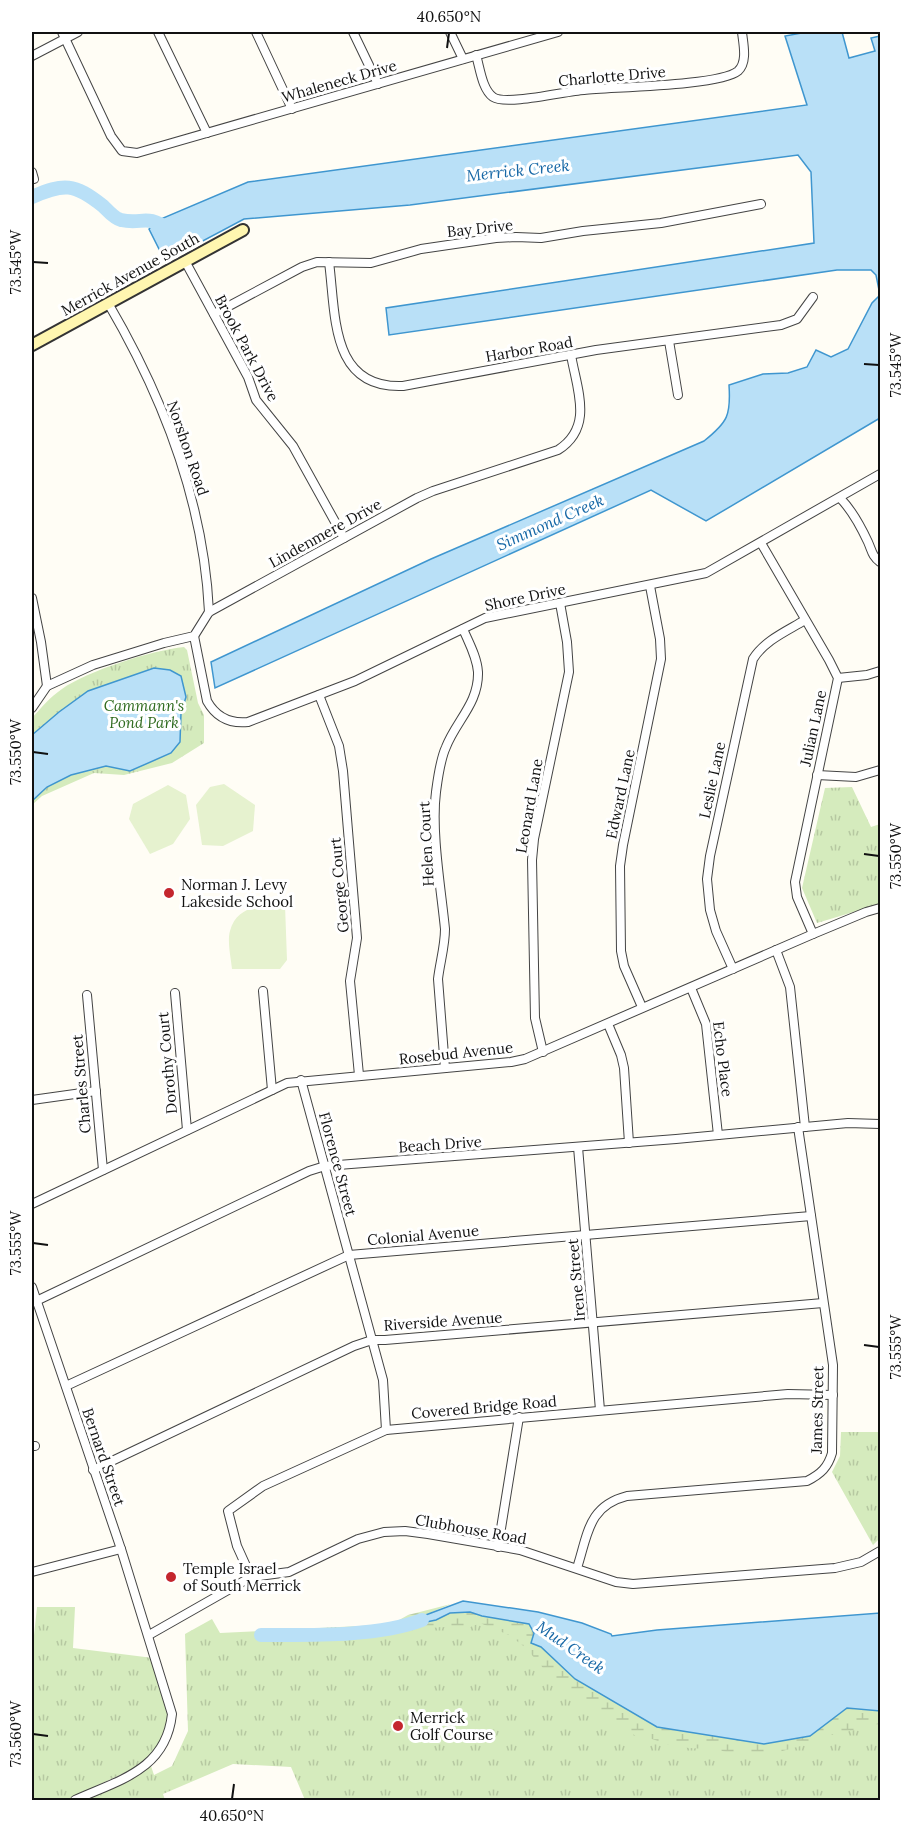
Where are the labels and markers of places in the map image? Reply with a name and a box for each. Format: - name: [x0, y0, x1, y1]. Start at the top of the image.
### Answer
- place label: Norman J. Levy Lakeside School: [181, 875, 293, 911]
- marker: Norman J. Levy Lakeside School: [162, 886, 176, 900]
- place label: Temple Israel of South Merrick: [183, 1559, 301, 1595]
- marker: Temple Israel of South Merrick: [164, 1570, 178, 1584]
- place label: Merrick Golf Course: [410, 1708, 493, 1744]
- marker: Merrick Golf Course: [391, 1719, 405, 1733]

